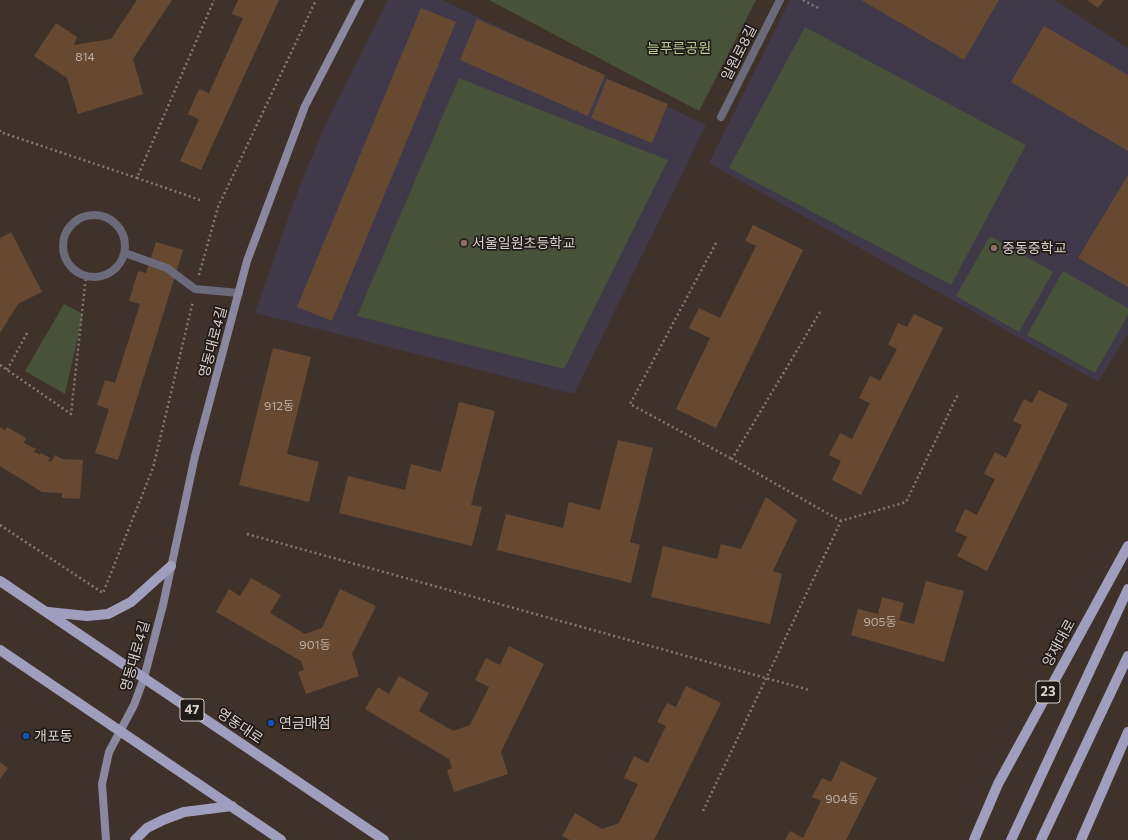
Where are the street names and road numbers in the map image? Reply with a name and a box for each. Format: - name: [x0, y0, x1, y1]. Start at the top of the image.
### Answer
- street label: 일원로8길: [718, 22, 760, 84]
- street label: 영동대로4길: [195, 305, 231, 379]
- street label: 양재대로: [1039, 616, 1079, 670]
- street label: 영동대로4길: [117, 619, 153, 693]
- road number: 23: [1036, 681, 1060, 703]
- road number: 47: [180, 699, 204, 721]
- street label: 영동대로: [214, 705, 266, 747]

